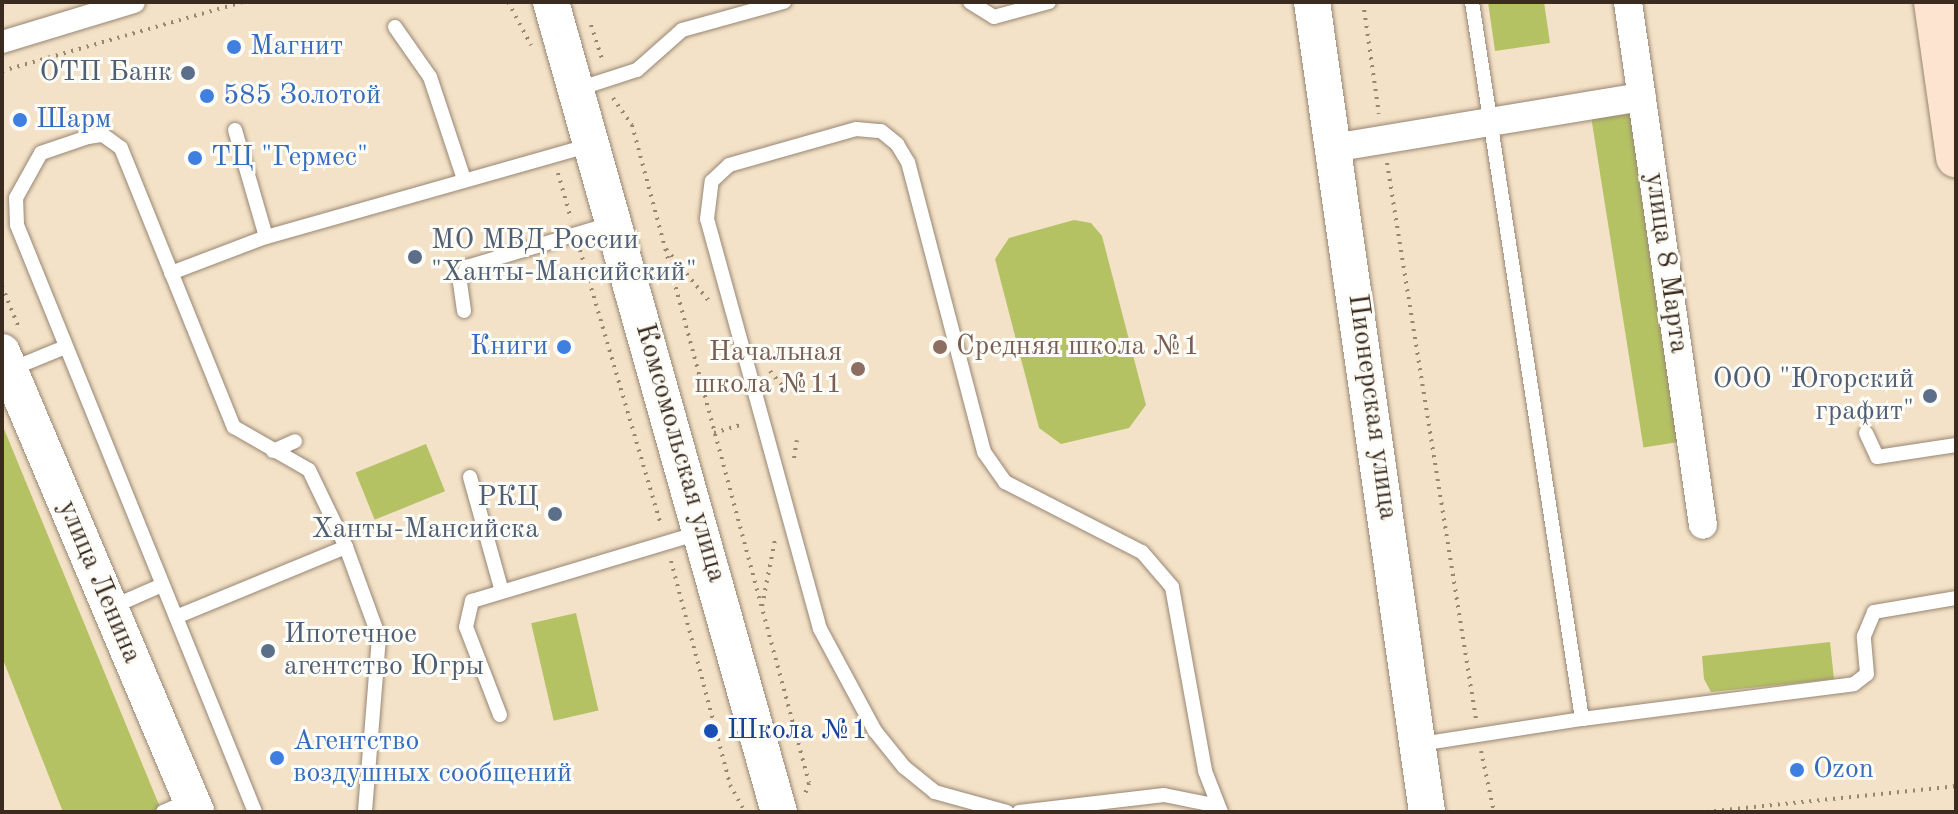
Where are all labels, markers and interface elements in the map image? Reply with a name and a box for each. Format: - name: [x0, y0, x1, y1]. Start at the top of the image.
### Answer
- place label: Магнит: [250, 30, 343, 64]
- marker: Магнит: [225, 38, 243, 56]
- place label: ОТП Банк: [39, 56, 172, 90]
- marker: ОТП Банк: [179, 64, 197, 82]
- place label: 585 Золотой: [223, 79, 381, 113]
- marker: 585 Золотой: [198, 87, 216, 105]
- place label: Шарм: [36, 103, 111, 137]
- marker: Шарм: [11, 111, 29, 129]
- place label: ТЦ "Гермес": [211, 141, 368, 175]
- marker: ТЦ "Гермес": [186, 149, 204, 167]
- street label: улица 8 Марта: [1637, 170, 1695, 356]
- place label: МО МВД России "Ханты-Мансийский": [431, 224, 697, 290]
- marker: МО МВД России "Ханты-Мансийский": [406, 248, 424, 266]
- street label: Пионерская улица: [1340, 292, 1404, 522]
- street label: Комсомольская улица: [627, 320, 733, 586]
- place label: Книги: [470, 330, 548, 364]
- place label: Средняя школа №1: [956, 330, 1199, 364]
- place label: Начальная школа №11: [695, 336, 842, 402]
- marker: Книги: [555, 338, 573, 356]
- marker: Средняя школа №1: [931, 338, 949, 356]
- marker: Начальная школа №11: [849, 360, 867, 378]
- place label: ООО "Югорский графит": [1713, 363, 1914, 429]
- marker: ООО "Югорский графит": [1921, 387, 1939, 405]
- place label: РКЦ Ханты-Мансийска: [312, 481, 539, 547]
- street label: улица Ленина: [50, 495, 148, 669]
- marker: РКЦ Ханты-Мансийска: [546, 505, 564, 523]
- place label: Ипотечное агентство Югры: [284, 618, 484, 684]
- marker: Ипотечное агентство Югры: [259, 642, 277, 660]
- place label: Школа №1: [727, 714, 868, 748]
- marker: Школа №1: [702, 722, 720, 740]
- place label: Агентство воздушных сообщений: [293, 725, 572, 791]
- marker: Агентство воздушных сообщений: [268, 749, 286, 767]
- place label: Ozon: [1813, 753, 1874, 787]
- marker: Ozon: [1788, 761, 1806, 779]

